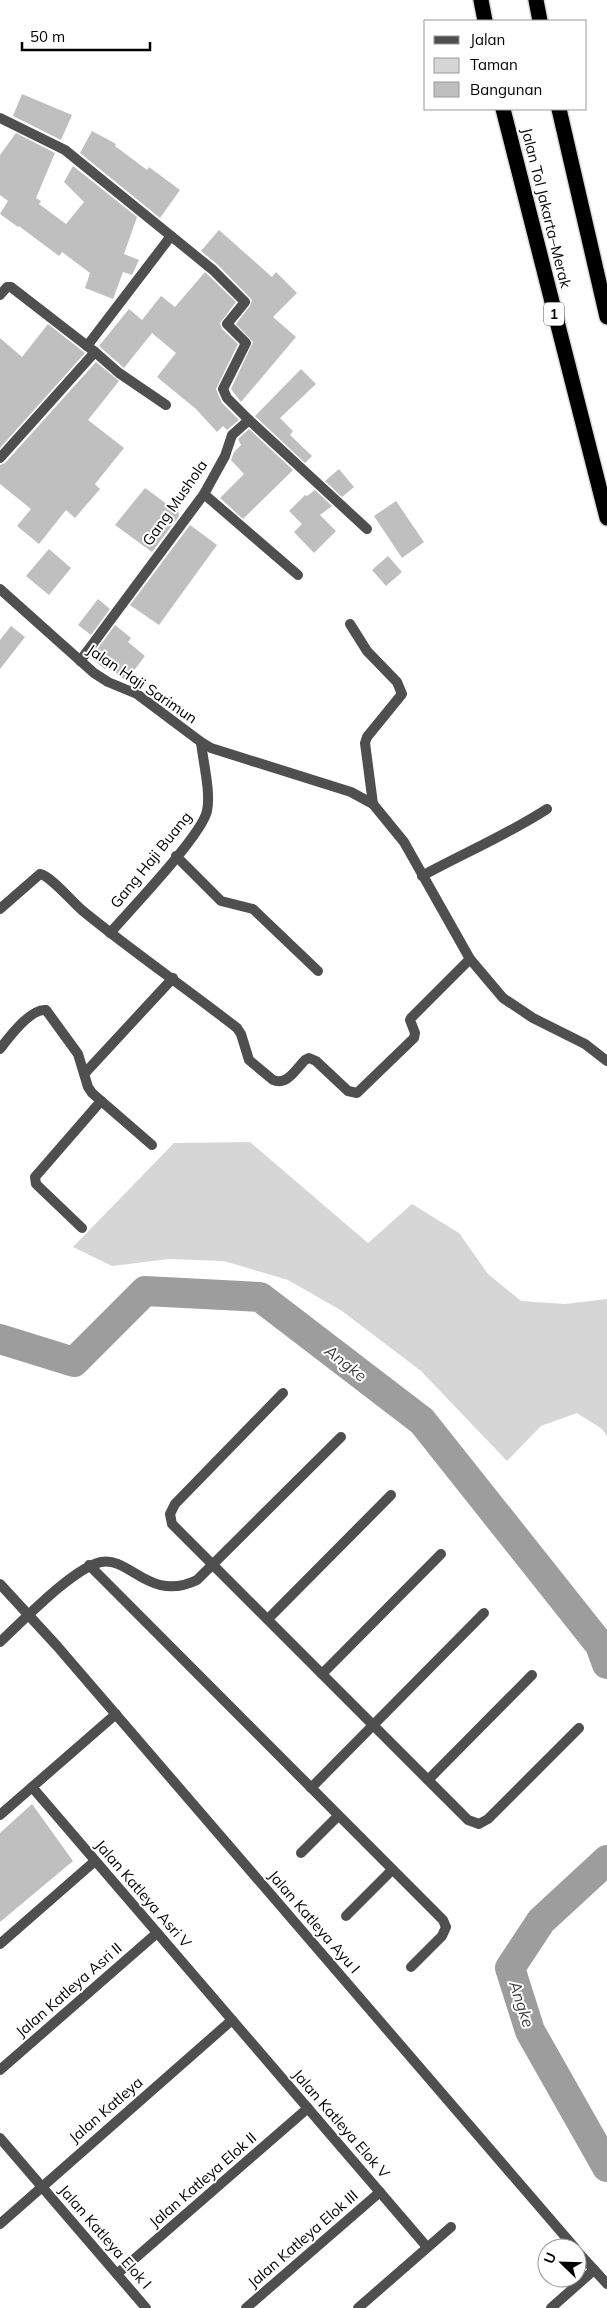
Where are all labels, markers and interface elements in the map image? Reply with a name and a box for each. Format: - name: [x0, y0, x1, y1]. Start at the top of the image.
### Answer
- scale bar: [22, 20, 150, 52]
- legend: [424, 20, 587, 110]
- text: 50 m: [30, 27, 65, 46]
- text: Jalan: [470, 30, 505, 49]
- text: Taman: [470, 55, 518, 74]
- text: Bangunan: [470, 80, 542, 99]
- street label: Jalan Tol Jakarta–Merak: [517, 126, 576, 290]
- road number: 1: [544, 302, 564, 326]
- street label: Gang Mushola: [138, 456, 211, 549]
- street label: Jalan Haji Sarimun: [84, 640, 201, 727]
- street label: Gang Haji Buang: [106, 807, 195, 912]
- water label: Angke: [320, 1340, 371, 1386]
- street label: Jalan Katleya Asri V: [91, 1836, 196, 1952]
- street label: Jalan Katleya Ayu I: [264, 1866, 364, 1977]
- street label: Jalan Katleya Asri II: [12, 1938, 126, 2041]
- water label: Angke: [505, 1977, 539, 2030]
- street label: Jalan Katleya Elok V: [289, 2065, 394, 2183]
- street label: Jalan Katleya: [65, 2072, 146, 2147]
- street label: Jalan Katleya Elok II: [145, 2128, 260, 2231]
- street label: Jalan Katleya Elok I: [55, 2181, 156, 2293]
- street label: Jalan Katleya Elok III: [244, 2186, 362, 2292]
- north arrow: [537, 2238, 587, 2288]
- text: U: [540, 2250, 560, 2266]

